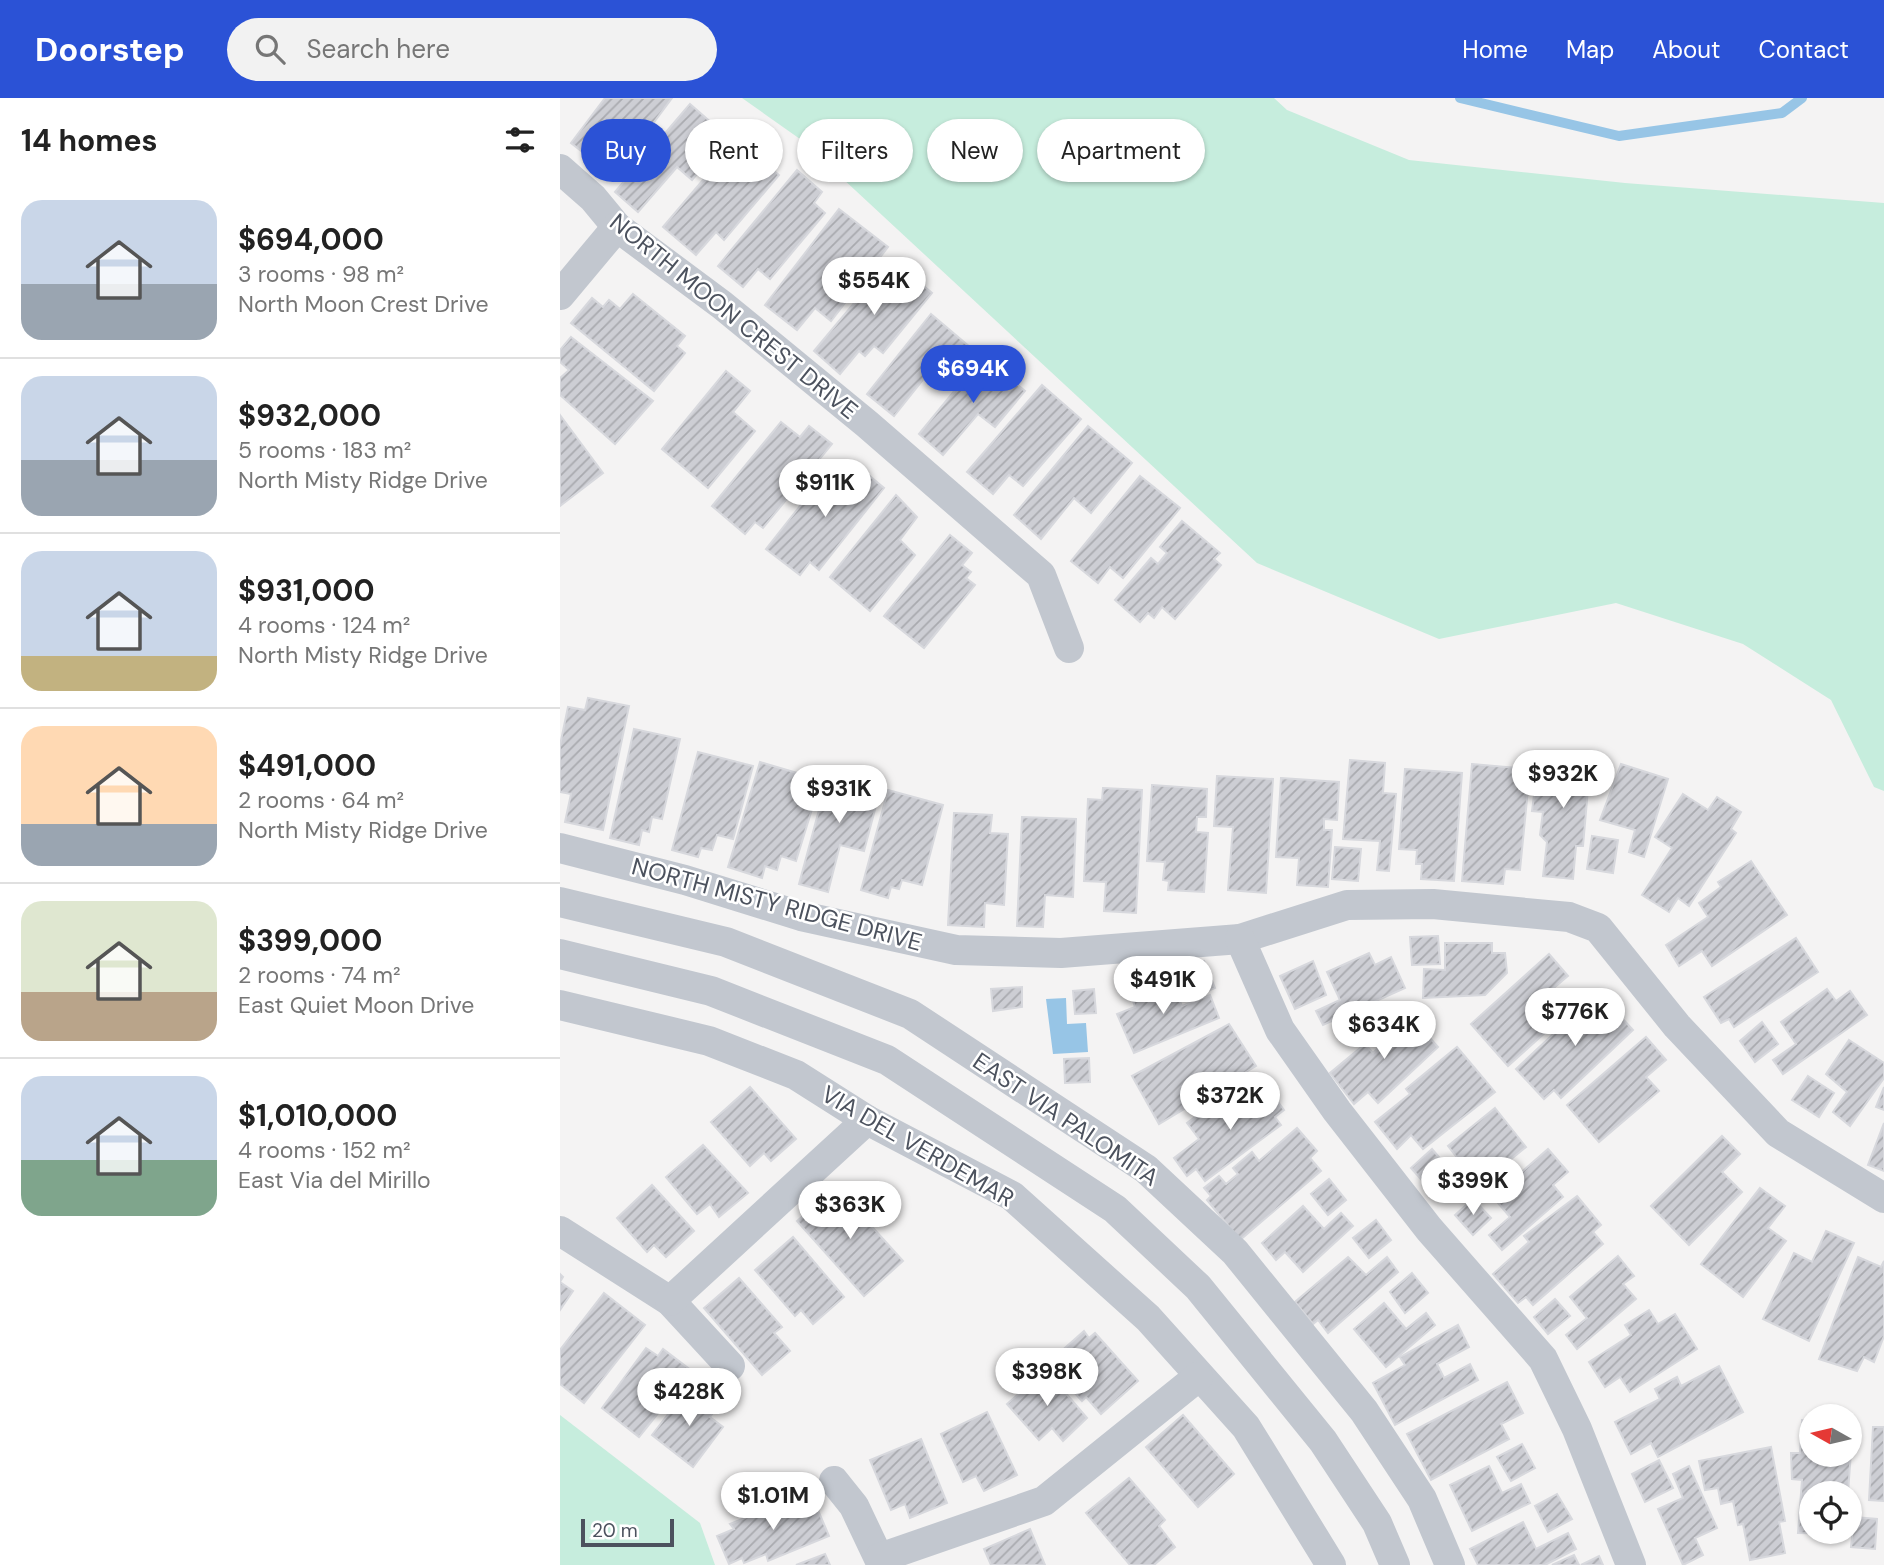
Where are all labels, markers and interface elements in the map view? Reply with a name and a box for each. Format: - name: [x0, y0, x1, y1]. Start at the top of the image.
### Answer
- search box: [227, 18, 717, 81]
- text: Doorstep: [35, 28, 185, 71]
- icon: search: [251, 30, 289, 68]
- text: Search here: [307, 32, 450, 66]
- text: Home: [1462, 34, 1528, 65]
- text: Map: [1566, 34, 1614, 65]
- text: About: [1652, 34, 1721, 65]
- text: Contact: [1759, 34, 1849, 65]
- chip: Buy: [581, 119, 671, 182]
- chip: Rent: [685, 119, 783, 182]
- chip: Filters: [797, 119, 913, 182]
- chip: New: [927, 119, 1023, 182]
- chip: Apartment: [1037, 119, 1205, 182]
- text: 14 homes: [21, 121, 158, 160]
- icon: filters: [501, 121, 539, 159]
- street label: NORTH MOON CREST DRIVE: [604, 206, 864, 426]
- text: $694,000: [238, 220, 384, 259]
- icon: home: [77, 228, 161, 312]
- pin: $554K: [825, 258, 923, 317]
- text: 3 rooms · 98 m²: [238, 259, 404, 289]
- text: $554K: [838, 265, 910, 295]
- text: North Moon Crest Drive: [238, 289, 489, 319]
- pin: $694K: [924, 345, 1022, 405]
- text: $694K: [937, 353, 1009, 383]
- text: $932,000: [238, 396, 381, 435]
- icon: home: [77, 404, 161, 488]
- text: 5 rooms · 183 m²: [238, 435, 411, 465]
- pin: $911K: [776, 460, 874, 519]
- text: North Misty Ridge Drive: [238, 465, 488, 495]
- text: $911K: [795, 467, 855, 497]
- text: $931,000: [238, 571, 375, 610]
- icon: home: [77, 579, 161, 663]
- text: 4 rooms · 124 m²: [238, 610, 410, 640]
- text: North Misty Ridge Drive: [238, 640, 488, 670]
- text: $491,000: [238, 746, 376, 785]
- pin: $932K: [1514, 750, 1612, 810]
- icon: home: [77, 754, 161, 838]
- text: $932K: [1528, 758, 1598, 788]
- pin: $931K: [790, 766, 888, 825]
- text: $931K: [806, 773, 872, 803]
- text: 2 rooms · 64 m²: [238, 785, 404, 815]
- text: North Misty Ridge Drive: [238, 815, 488, 845]
- street label: NORTH MISTY RIDGE DRIVE: [628, 850, 926, 958]
- text: $399,000: [238, 921, 382, 960]
- icon: home: [77, 929, 161, 1013]
- pin: $491K: [1114, 956, 1212, 1016]
- text: 2 rooms · 74 m²: [238, 960, 401, 990]
- text: $491K: [1130, 964, 1196, 994]
- pin: $776K: [1526, 988, 1624, 1048]
- text: East Quiet Moon Drive: [238, 990, 474, 1020]
- text: $776K: [1541, 996, 1609, 1026]
- pin: $634K: [1335, 1002, 1433, 1061]
- text: $634K: [1348, 1009, 1420, 1039]
- street label: EAST VIA PALOMITA: [967, 1045, 1165, 1193]
- pin: $372K: [1181, 1072, 1279, 1132]
- street label: VIA DEL VERDEMAR: [816, 1078, 1020, 1214]
- text: $372K: [1196, 1080, 1264, 1110]
- text: $1,010,000: [238, 1096, 397, 1135]
- icon: home: [77, 1104, 161, 1188]
- text: 4 rooms · 152 m²: [238, 1135, 411, 1165]
- pin: $399K: [1424, 1158, 1522, 1217]
- text: East Via del Mirillo: [238, 1165, 431, 1195]
- text: $399K: [1437, 1165, 1509, 1195]
- pin: $363K: [801, 1182, 899, 1241]
- text: $363K: [814, 1189, 886, 1219]
- pin: $398K: [998, 1348, 1096, 1408]
- text: $398K: [1011, 1356, 1083, 1386]
- pin: $428K: [640, 1368, 738, 1428]
- text: $428K: [653, 1376, 725, 1406]
- north arrow: [1799, 1404, 1862, 1466]
- map controls: [1799, 1404, 1862, 1544]
- pin: $1.01M: [716, 1472, 830, 1532]
- text: $1.01M: [737, 1480, 809, 1510]
- button: locate: [1799, 1481, 1862, 1544]
- scale bar: [581, 1516, 674, 1548]
- text: 20 m: [592, 1518, 638, 1543]

